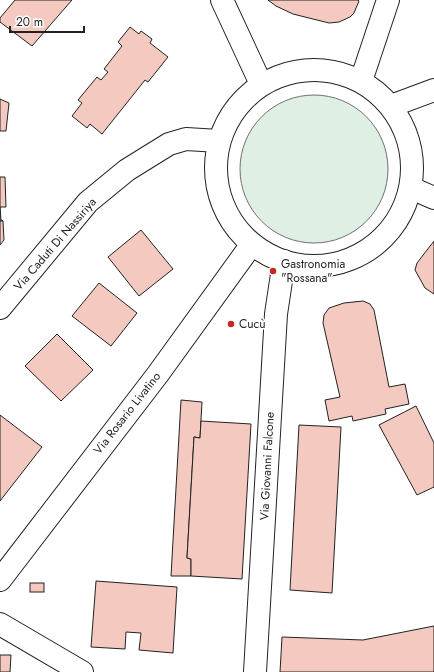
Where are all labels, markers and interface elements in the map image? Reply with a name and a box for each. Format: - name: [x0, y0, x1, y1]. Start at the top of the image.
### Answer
- scale bar: [10, 8, 84, 34]
- text: 20 m: [16, 13, 43, 31]
- street label: Via Caduti Di Nassiriya: [9, 193, 101, 295]
- place label: Gastronomia "Rossana": [281, 255, 346, 287]
- marker: Gastronomia "Rossana": [268, 266, 278, 276]
- place label: Cucù: [239, 315, 266, 333]
- marker: Cucù: [226, 319, 236, 329]
- street label: Via Rosario Livatino: [89, 368, 165, 458]
- street label: Via Giovanni Falcone: [255, 411, 279, 521]

